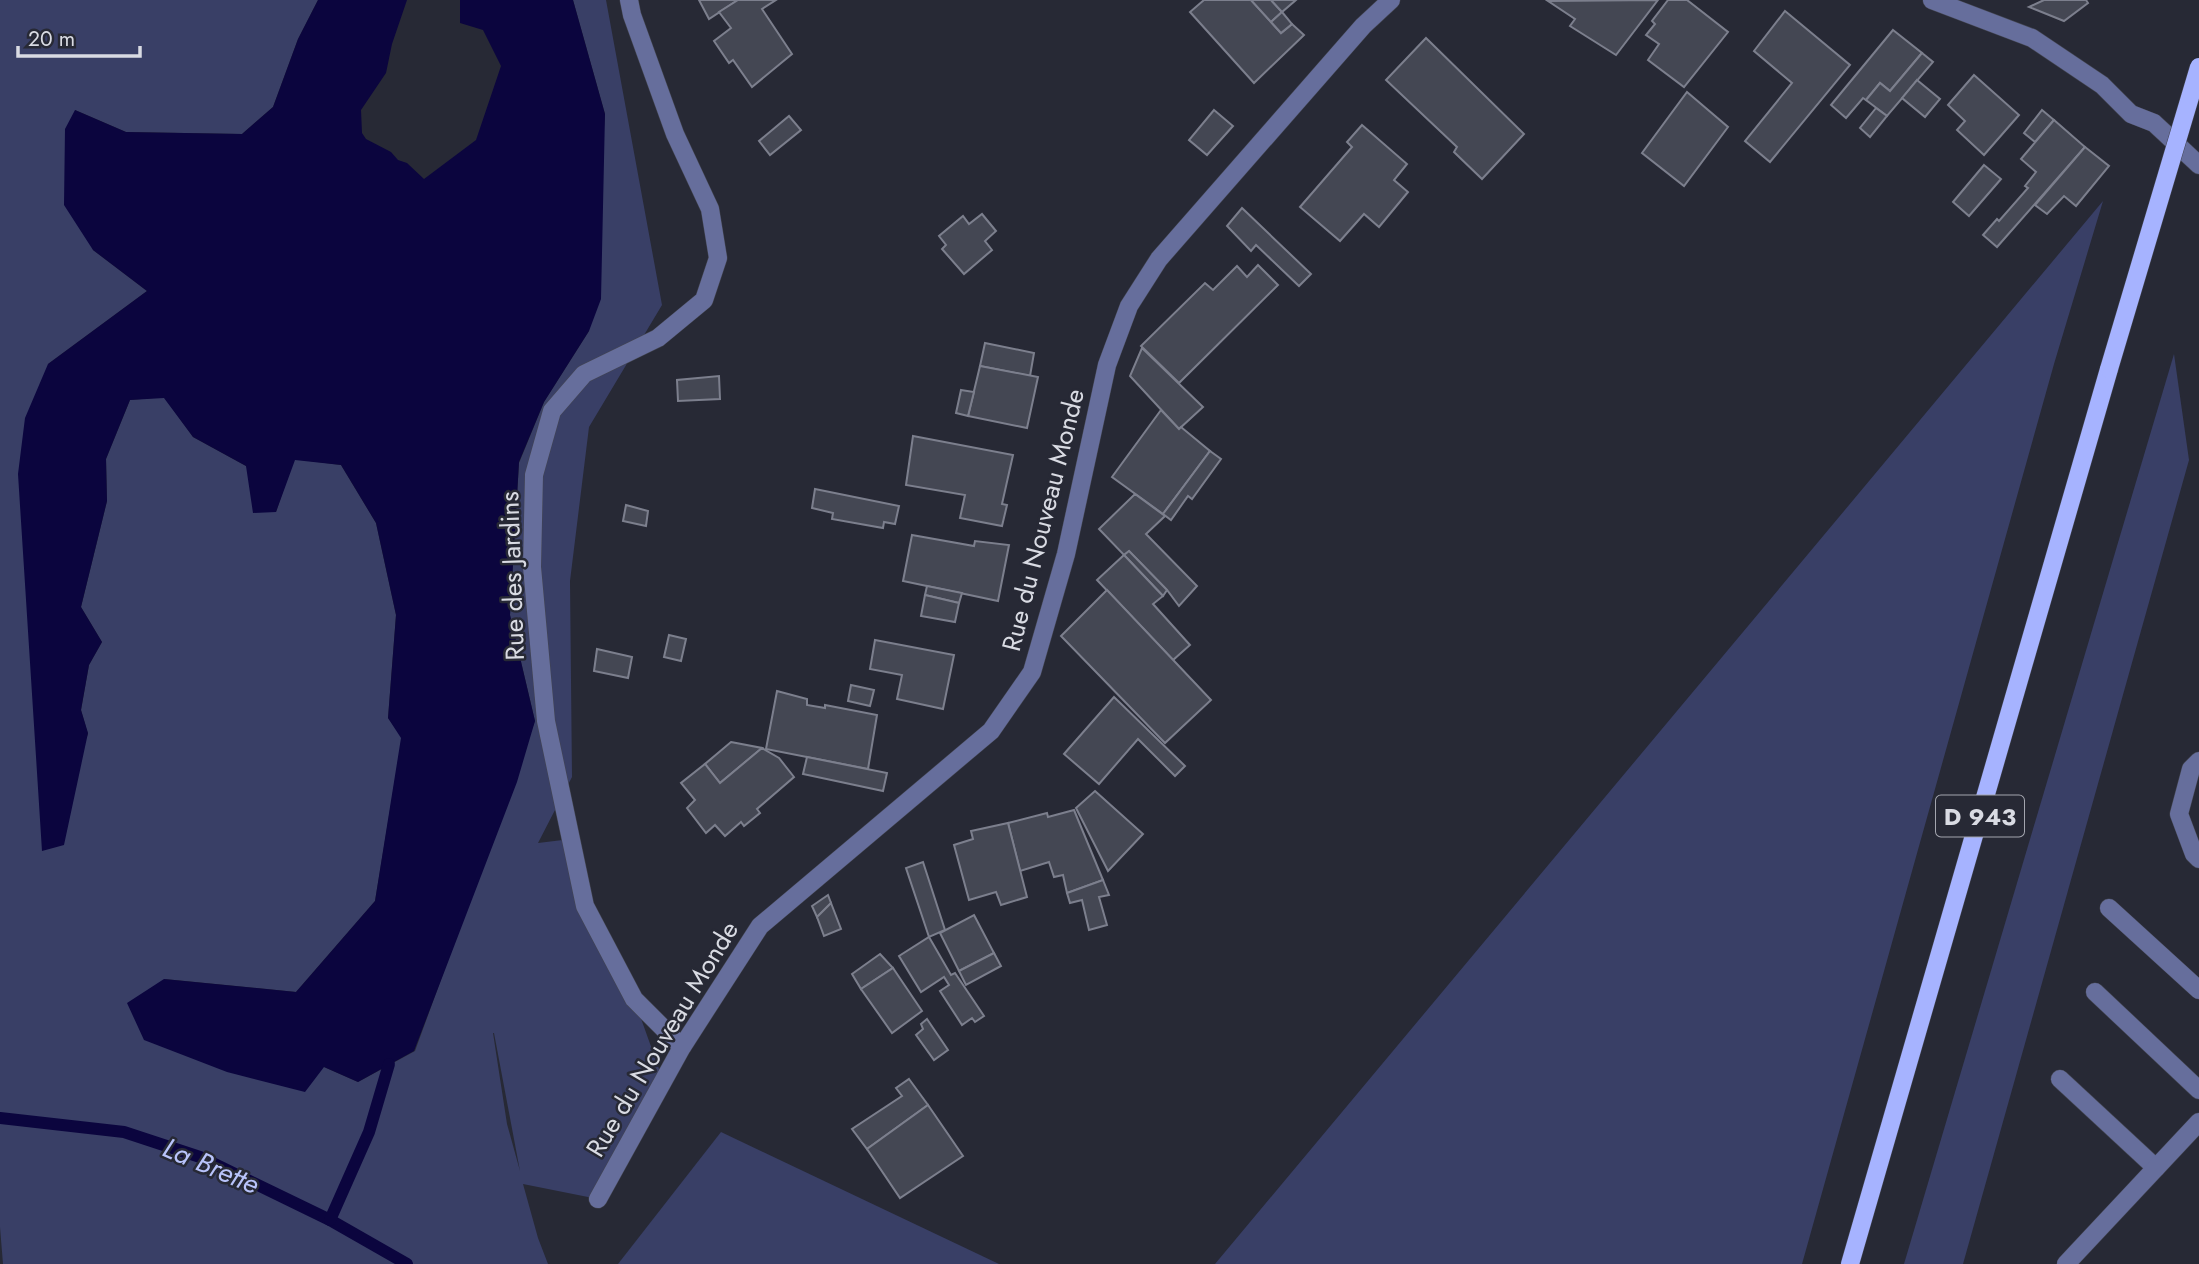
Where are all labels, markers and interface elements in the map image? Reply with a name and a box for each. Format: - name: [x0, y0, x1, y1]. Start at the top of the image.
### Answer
- scale bar: [18, 14, 140, 58]
- text: 20 m: [28, 24, 75, 54]
- street label: Rue du Nouveau Monde: [992, 385, 1094, 655]
- street label: Rue des Jardins: [490, 491, 534, 661]
- road number: D 943: [1936, 796, 2024, 836]
- street label: Rue du Nouveau Monde: [576, 914, 748, 1164]
- water label: La Brette: [156, 1127, 266, 1205]

